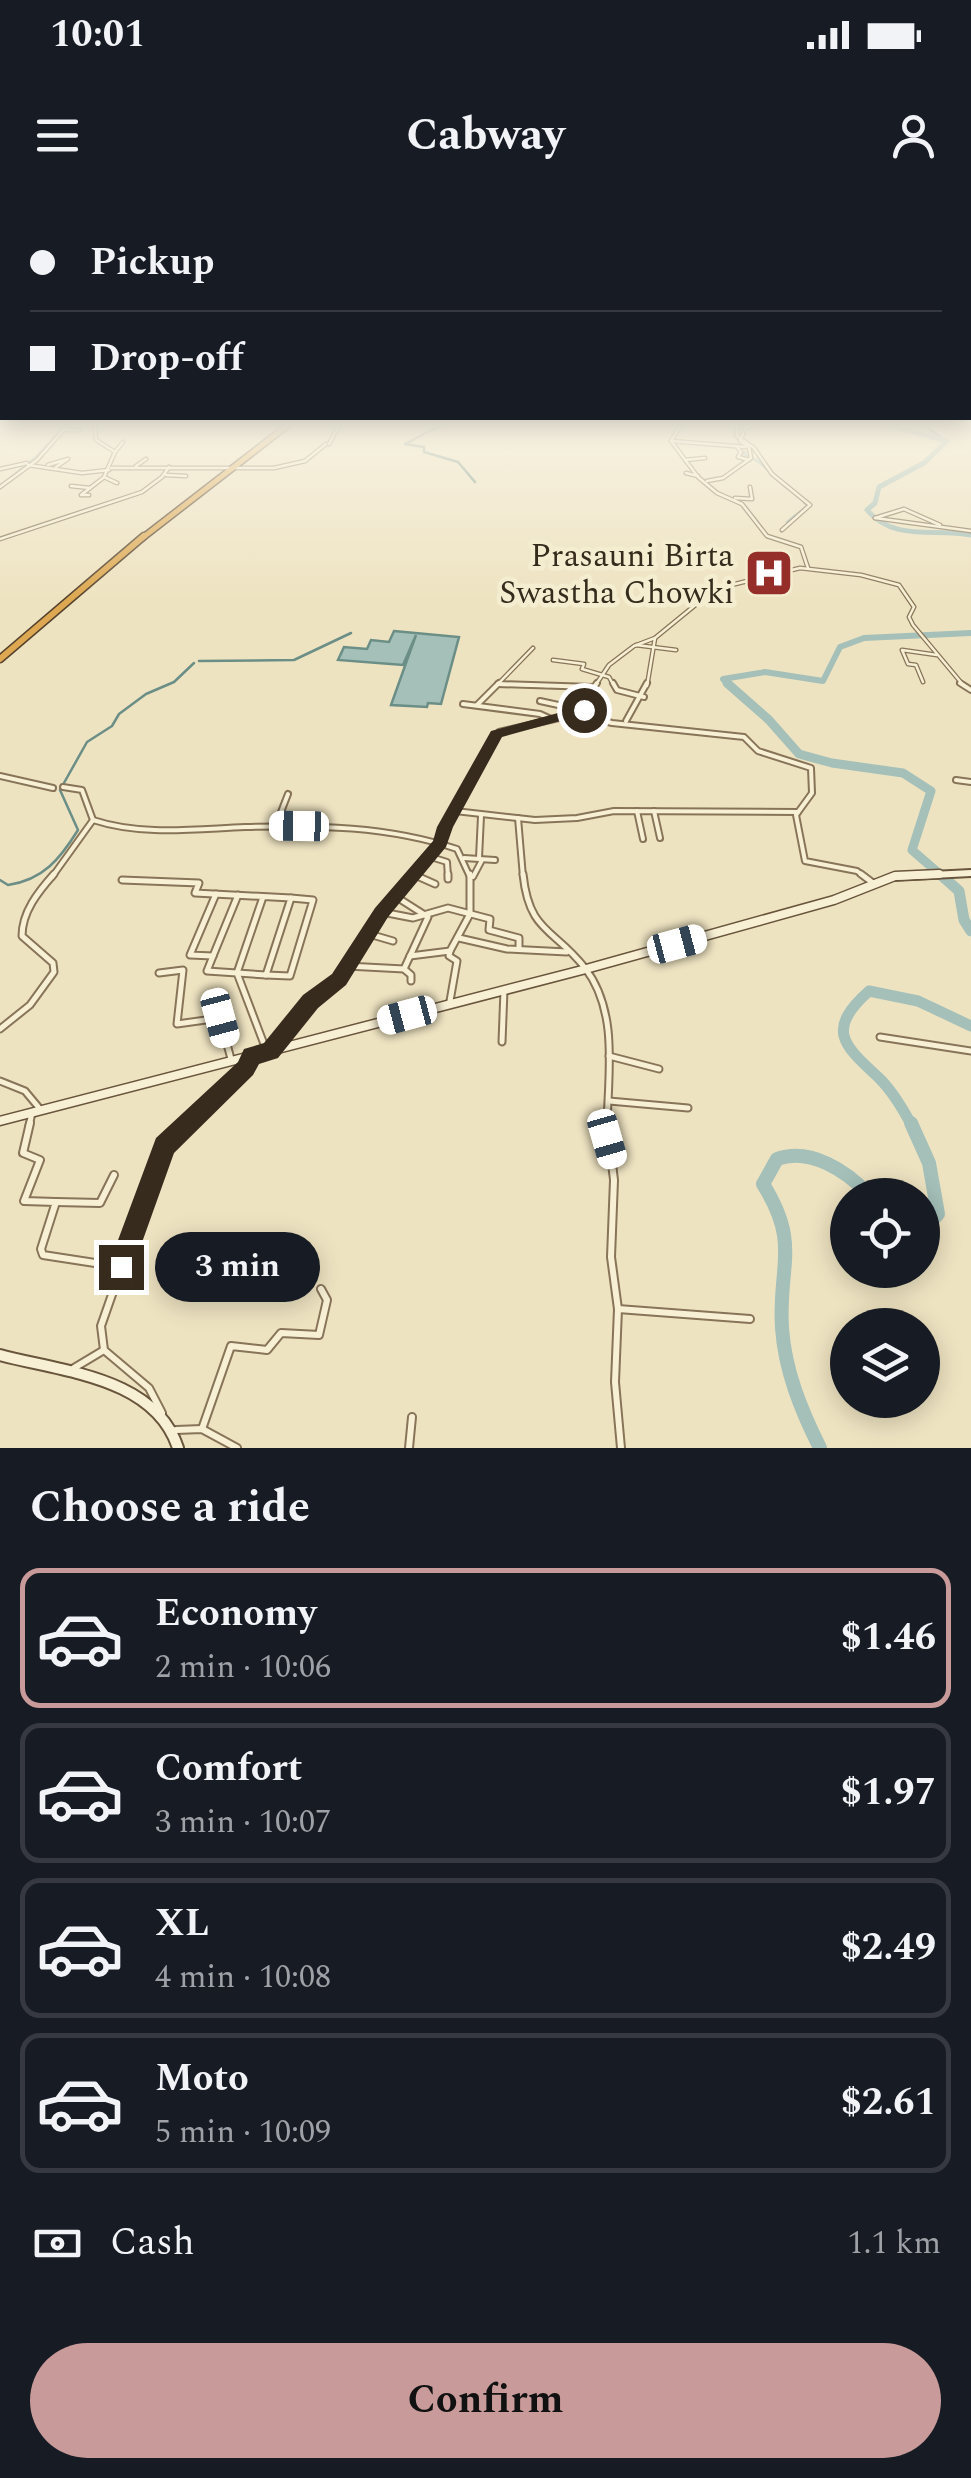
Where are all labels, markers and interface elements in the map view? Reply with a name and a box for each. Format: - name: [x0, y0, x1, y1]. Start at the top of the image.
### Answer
- text: 10:01: [50, 6, 145, 64]
- text: Cabway: [406, 101, 565, 170]
- icon: menu: [30, 108, 85, 163]
- icon: person: [886, 108, 941, 163]
- text: Pickup: [90, 234, 214, 292]
- text: Drop-off: [90, 330, 244, 388]
- place label: Prasauni Birta Swastha Chowki: [499, 532, 734, 618]
- hospital icon: Prasauni Birta Swastha Chowki: [743, 547, 795, 599]
- route start: [562, 688, 607, 733]
- car: [269, 810, 329, 842]
- car: [644, 922, 710, 966]
- car: [198, 985, 242, 1051]
- car: [374, 993, 440, 1037]
- car: [584, 1106, 630, 1172]
- map controls: [830, 1178, 940, 1418]
- button: locate: [830, 1178, 940, 1288]
- callout: 3 min: [156, 1232, 321, 1302]
- text: 3 min: [195, 1242, 280, 1291]
- route end: [99, 1245, 144, 1290]
- button: layers: [830, 1308, 940, 1418]
- text: Choose a ride: [30, 1473, 310, 1542]
- text: Economy: [155, 1585, 316, 1643]
- icon: car: [35, 1593, 125, 1683]
- text: $1.46: [841, 1609, 936, 1667]
- text: 2 min · 10:06: [155, 1643, 331, 1692]
- text: Comfort: [155, 1740, 302, 1798]
- icon: car: [35, 1748, 125, 1838]
- text: $1.97: [841, 1764, 936, 1822]
- text: 3 min · 10:07: [155, 1798, 331, 1847]
- text: XL: [155, 1895, 209, 1953]
- icon: car: [35, 1903, 125, 1993]
- text: $2.49: [841, 1919, 936, 1977]
- text: 4 min · 10:08: [155, 1953, 331, 2002]
- text: Moto: [155, 2050, 249, 2108]
- icon: car: [35, 2058, 125, 2148]
- text: $2.61: [841, 2074, 936, 2132]
- text: 5 min · 10:09: [155, 2108, 331, 2157]
- text: Cash: [110, 2214, 195, 2272]
- icon: cash: [30, 2216, 85, 2271]
- text: 1.1 km: [848, 2219, 941, 2268]
- button: Confirm: [30, 2343, 941, 2458]

